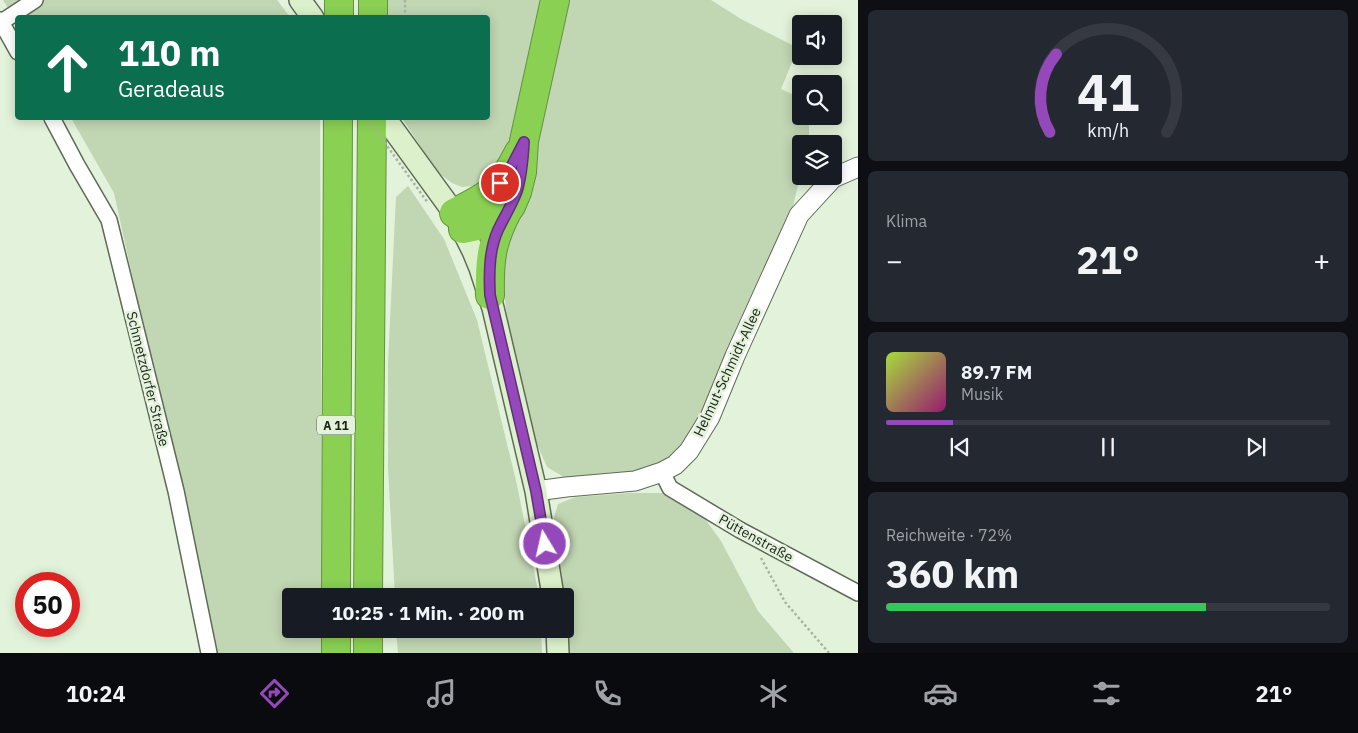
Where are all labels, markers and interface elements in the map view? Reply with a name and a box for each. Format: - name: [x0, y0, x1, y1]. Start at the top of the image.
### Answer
- map controls: [792, 15, 842, 185]
- button: sound: [792, 15, 842, 65]
- text: 110 m: [118, 30, 221, 76]
- icon: ahead: [35, 35, 100, 100]
- text: 41: [1077, 58, 1139, 125]
- text: Geradeaus: [118, 74, 225, 103]
- button: search: [792, 75, 842, 125]
- text: km/h: [1087, 119, 1129, 142]
- button: layers: [792, 135, 842, 185]
- pin: [479, 162, 521, 204]
- icon: arrive: [486, 169, 514, 197]
- text: Klima: [886, 211, 927, 231]
- text: 21°: [1076, 235, 1140, 284]
- text: −: [886, 242, 903, 279]
- text: +: [1313, 242, 1330, 279]
- street label: Helmut-Schmidt-Allee: [689, 304, 765, 439]
- street label: Schmetzdorfer Straße: [123, 310, 174, 449]
- text: 89.7 FM: [961, 360, 1032, 384]
- text: Musik: [961, 384, 1003, 404]
- road number: A 11: [317, 416, 355, 434]
- icon: previous: [946, 433, 974, 461]
- icon: pause: [1094, 433, 1122, 461]
- icon: next: [1242, 433, 1270, 461]
- street label: Püttenstraße: [716, 510, 797, 566]
- position arrow: [518, 517, 570, 569]
- text: Reichweite · 72%: [886, 525, 1012, 545]
- text: 360 km: [886, 549, 1019, 598]
- speed limit sign: 50: [15, 572, 80, 637]
- text: 10:25 · 1 Min. · 200 m: [331, 601, 525, 625]
- icon: directions: [257, 676, 292, 711]
- icon: music: [424, 676, 459, 711]
- icon: phone: [590, 676, 625, 711]
- icon: climate: [756, 676, 791, 711]
- icon: car: [923, 676, 958, 711]
- icon: filters: [1089, 676, 1124, 711]
- text: 10:24: [66, 679, 126, 708]
- text: 21°: [1255, 679, 1292, 708]

